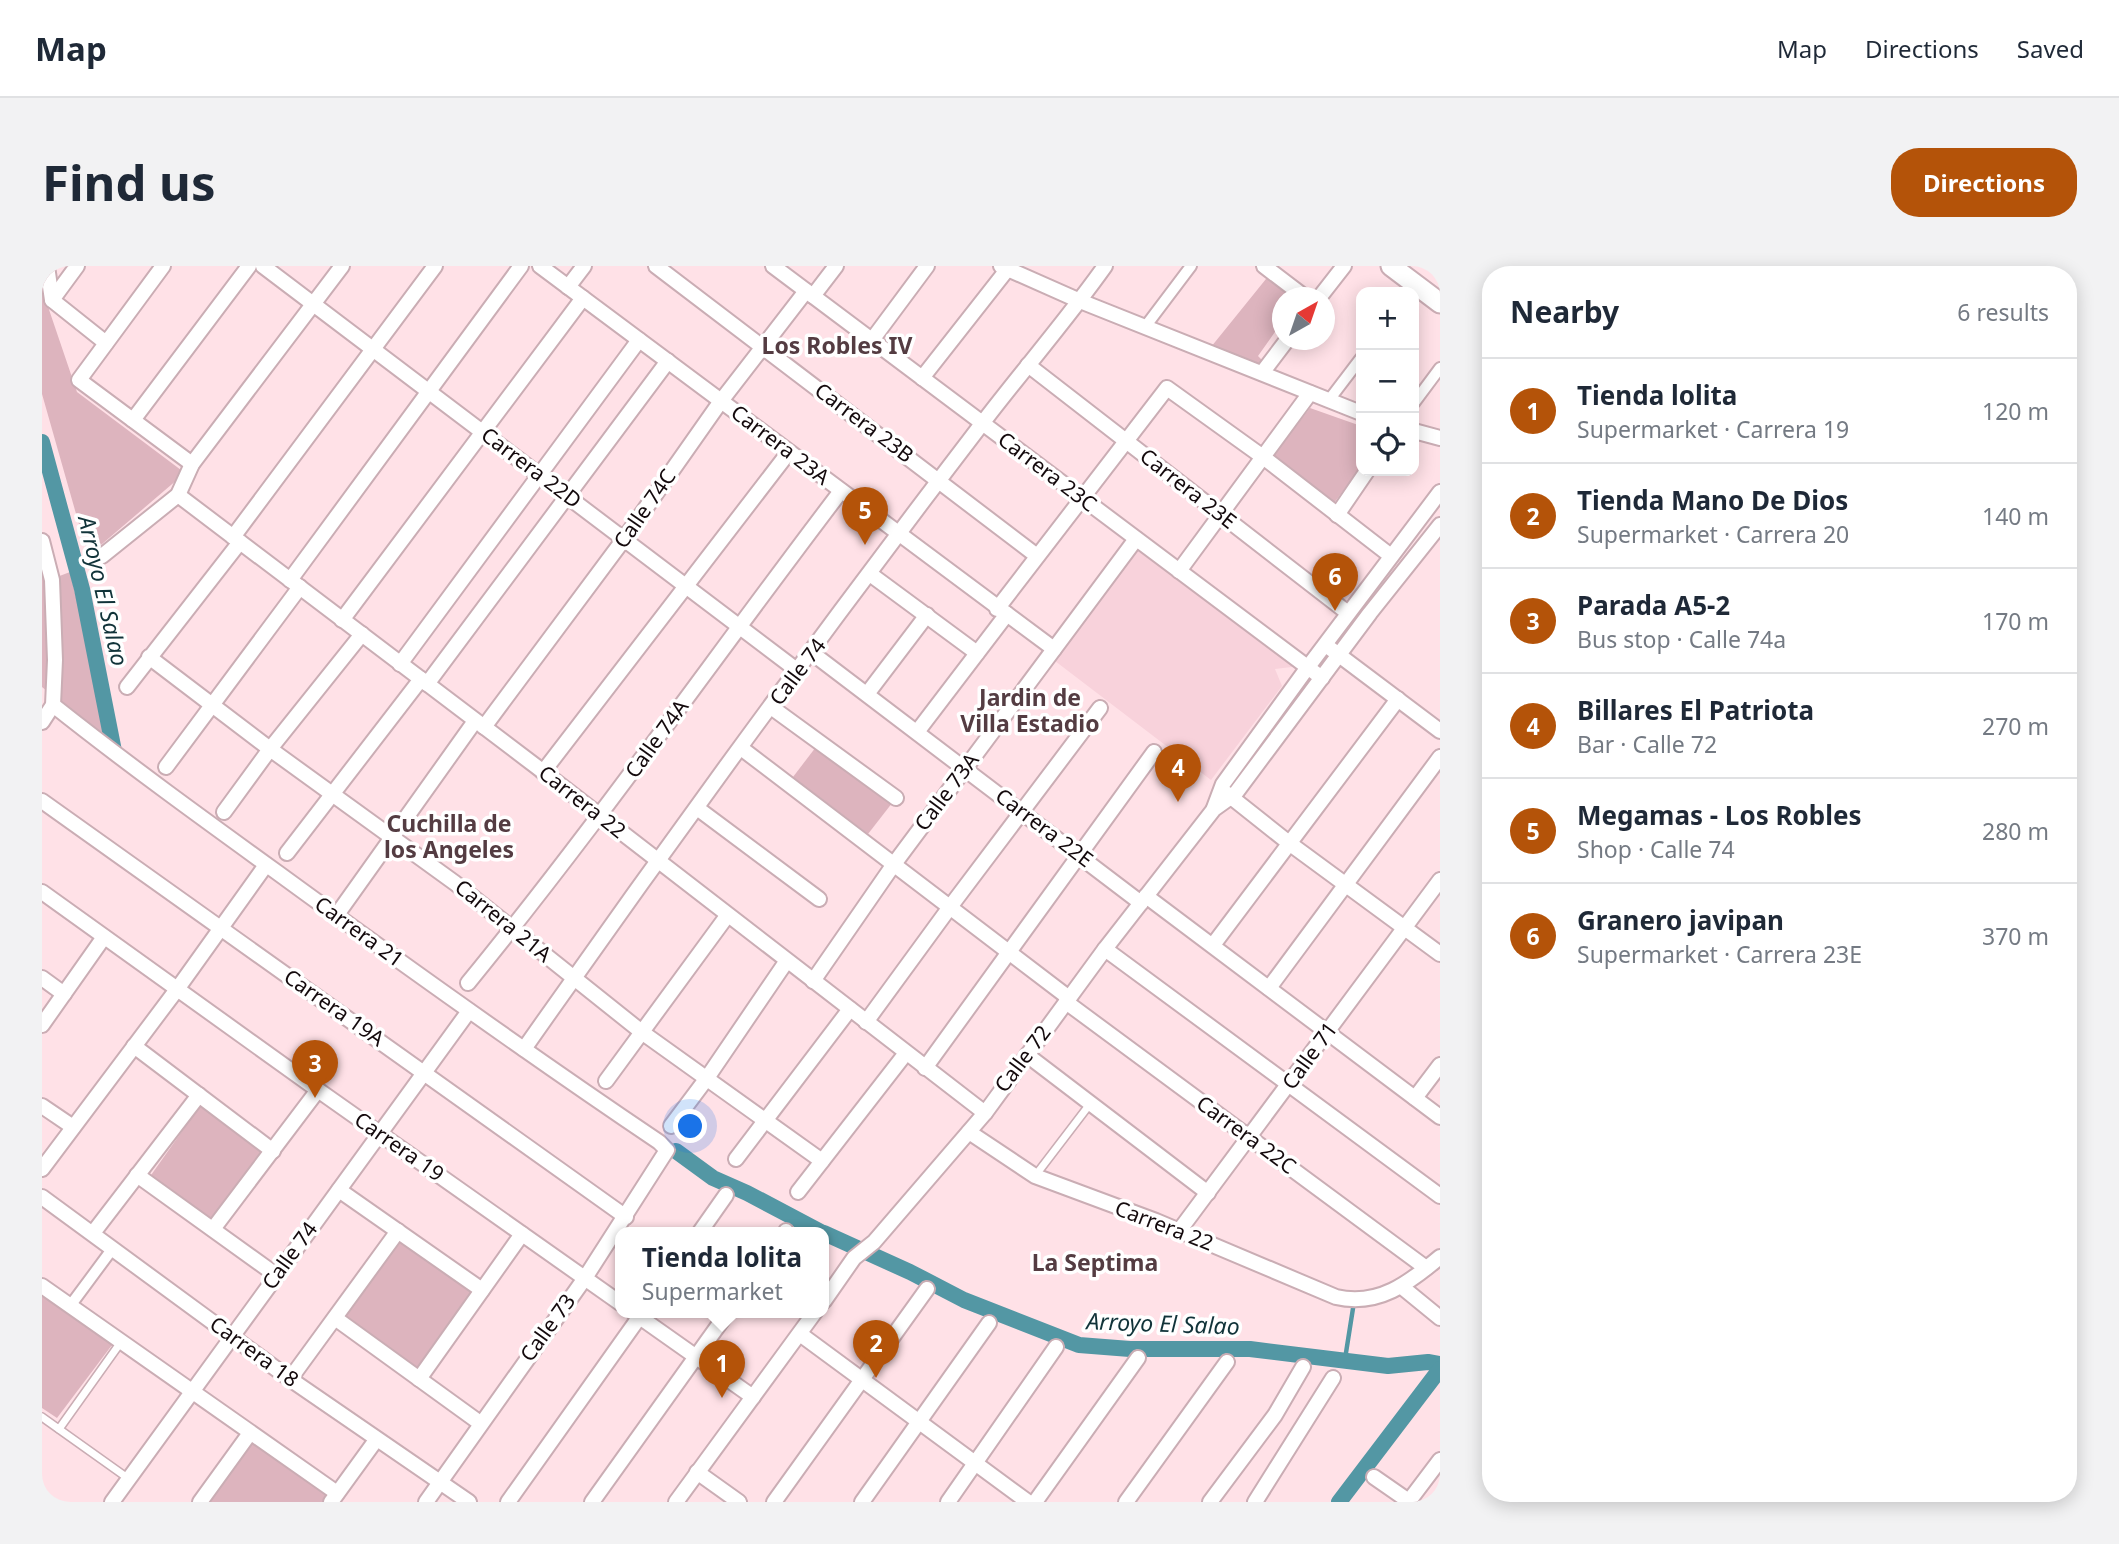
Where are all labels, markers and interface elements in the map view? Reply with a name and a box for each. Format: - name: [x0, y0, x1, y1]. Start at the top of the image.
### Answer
- text: Map: [35, 26, 107, 71]
- text: Map: [1777, 32, 1827, 65]
- text: Directions: [1865, 32, 1979, 65]
- text: Saved: [2017, 32, 2084, 65]
- button: Directions: [1891, 148, 2077, 217]
- text: Find us: [42, 149, 216, 215]
- north arrow: [1272, 287, 1335, 350]
- map controls: [1356, 287, 1419, 476]
- button: +: [1356, 287, 1419, 350]
- text: Nearby: [1510, 291, 1619, 332]
- text: 6 results: [1957, 296, 2049, 328]
- district label: Los Robles IV: [762, 329, 912, 361]
- button: −: [1356, 350, 1419, 413]
- street label: Carrera 23B: [809, 376, 920, 469]
- text: Tienda lolita: [1577, 377, 1737, 413]
- text: 1: [1526, 395, 1540, 427]
- text: 120 m: [1982, 395, 2049, 427]
- street label: Carrera 23A: [726, 398, 836, 491]
- button: locate: [1356, 413, 1419, 476]
- text: Supermarket · Carrera 19: [1577, 413, 1849, 445]
- street label: Carrera 22D: [476, 420, 587, 514]
- street label: Carrera 23C: [993, 425, 1103, 517]
- street label: Carrera 23E: [1135, 442, 1243, 535]
- street label: Calle 74C: [607, 463, 682, 554]
- text: Tienda Mano De Dios: [1577, 482, 1848, 518]
- pin: 5: [842, 487, 888, 545]
- text: 2: [1526, 500, 1540, 532]
- text: 140 m: [1982, 500, 2049, 532]
- water label: Arroyo El Salao: [71, 511, 137, 669]
- text: Supermarket · Carrera 20: [1577, 518, 1849, 550]
- pin: 6: [1312, 553, 1358, 611]
- text: Parada A5-2: [1577, 587, 1730, 623]
- text: 3: [1526, 605, 1540, 637]
- text: 170 m: [1982, 605, 2049, 637]
- text: Bus stop · Calle 74a: [1577, 623, 1786, 655]
- street label: Calle 74: [763, 632, 832, 711]
- district label: Jardin de Villa Estadio: [960, 681, 1100, 739]
- text: Billares El Patriota: [1577, 692, 1814, 728]
- street label: Calle 74A: [618, 693, 694, 783]
- text: 4: [1526, 710, 1540, 742]
- text: 270 m: [1982, 710, 2049, 742]
- text: Bar · Calle 72: [1577, 728, 1717, 760]
- pin: 4: [1155, 744, 1201, 802]
- street label: Calle 73A: [908, 746, 985, 836]
- street label: Carrera 22: [533, 758, 632, 844]
- street label: Carrera 22E: [990, 781, 1099, 873]
- text: Megamas - Los Robles: [1577, 797, 1862, 833]
- district label: Cuchilla de los Angeles: [384, 807, 514, 865]
- text: 5: [1526, 815, 1540, 847]
- text: 280 m: [1982, 815, 2049, 847]
- text: Shop · Calle 74: [1577, 833, 1735, 865]
- street label: Carrera 21A: [449, 873, 558, 968]
- street label: Carrera 21: [310, 889, 410, 973]
- text: Granero javipan: [1577, 902, 1784, 938]
- text: 6: [1526, 920, 1540, 952]
- text: 370 m: [1982, 920, 2049, 952]
- text: Supermarket · Carrera 23E: [1577, 938, 1862, 970]
- street label: Carrera 19A: [279, 962, 391, 1052]
- street label: Calle 71: [1275, 1016, 1343, 1095]
- street label: Calle 72: [988, 1019, 1057, 1098]
- pin: 3: [292, 1040, 338, 1098]
- street label: Carrera 22C: [1191, 1089, 1302, 1180]
- street label: Carrera 19: [349, 1105, 450, 1187]
- your location: [673, 1109, 707, 1143]
- street label: Carrera 22: [1111, 1193, 1218, 1257]
- street label: Calle 74: [255, 1216, 323, 1295]
- popup: [615, 1227, 829, 1318]
- text: Tienda lolita: [642, 1239, 802, 1275]
- district label: La Septima: [1032, 1246, 1158, 1278]
- text: Supermarket: [642, 1275, 783, 1307]
- street label: Calle 73: [513, 1288, 581, 1367]
- water label: Arroyo El Salao: [1084, 1304, 1240, 1342]
- street label: Carrera 18: [205, 1309, 305, 1393]
- pin: 2: [853, 1320, 899, 1378]
- pin: 1: [699, 1340, 745, 1398]

